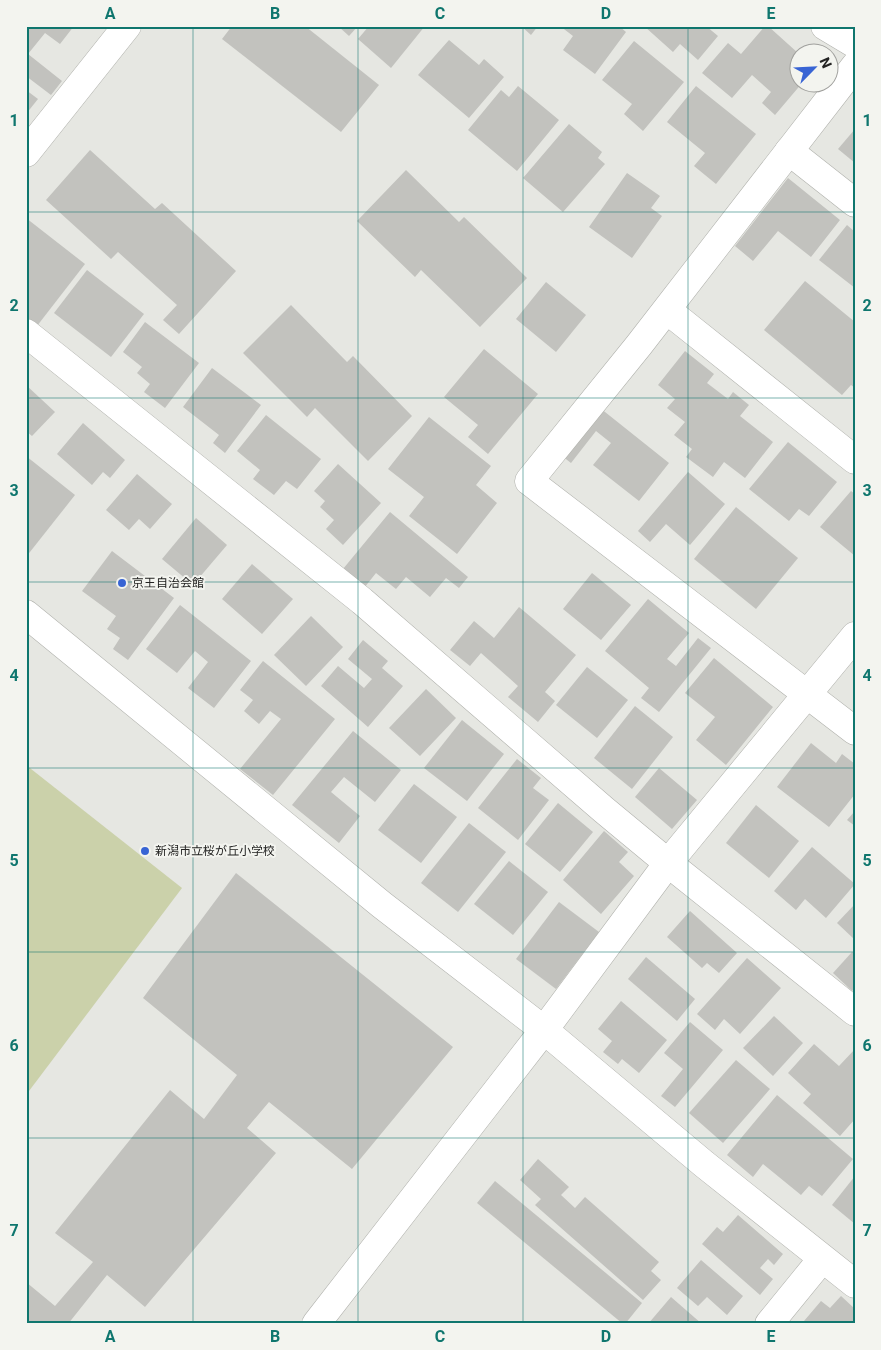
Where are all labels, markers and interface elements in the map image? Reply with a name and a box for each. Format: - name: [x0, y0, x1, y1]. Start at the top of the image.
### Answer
- text: A: [105, 4, 116, 23]
- text: B: [270, 4, 280, 23]
- text: C: [435, 4, 445, 23]
- text: D: [601, 4, 611, 23]
- text: E: [767, 4, 776, 23]
- north arrow: [788, 42, 838, 92]
- text: N: [817, 55, 835, 70]
- text: 1: [9, 111, 19, 130]
- text: 1: [862, 111, 872, 130]
- text: 2: [9, 296, 19, 315]
- text: 2: [862, 296, 872, 315]
- text: 3: [9, 481, 19, 500]
- text: 3: [862, 481, 872, 500]
- place label: 京王自治会館: [132, 576, 204, 590]
- marker: 京王自治会館: [116, 577, 128, 589]
- text: 4: [9, 666, 19, 685]
- text: 4: [862, 666, 872, 685]
- place label: 新潟市立桜が丘小学校: [155, 844, 275, 858]
- marker: 新潟市立桜が丘小学校: [139, 845, 151, 857]
- text: 5: [9, 851, 19, 870]
- text: 5: [862, 851, 872, 870]
- text: 6: [9, 1036, 19, 1055]
- text: 6: [862, 1036, 872, 1055]
- text: 7: [9, 1221, 19, 1240]
- text: 7: [862, 1221, 872, 1240]
- text: A: [105, 1327, 116, 1346]
- text: B: [270, 1327, 280, 1346]
- text: C: [435, 1327, 445, 1346]
- text: D: [601, 1327, 611, 1346]
- text: E: [767, 1327, 776, 1346]

